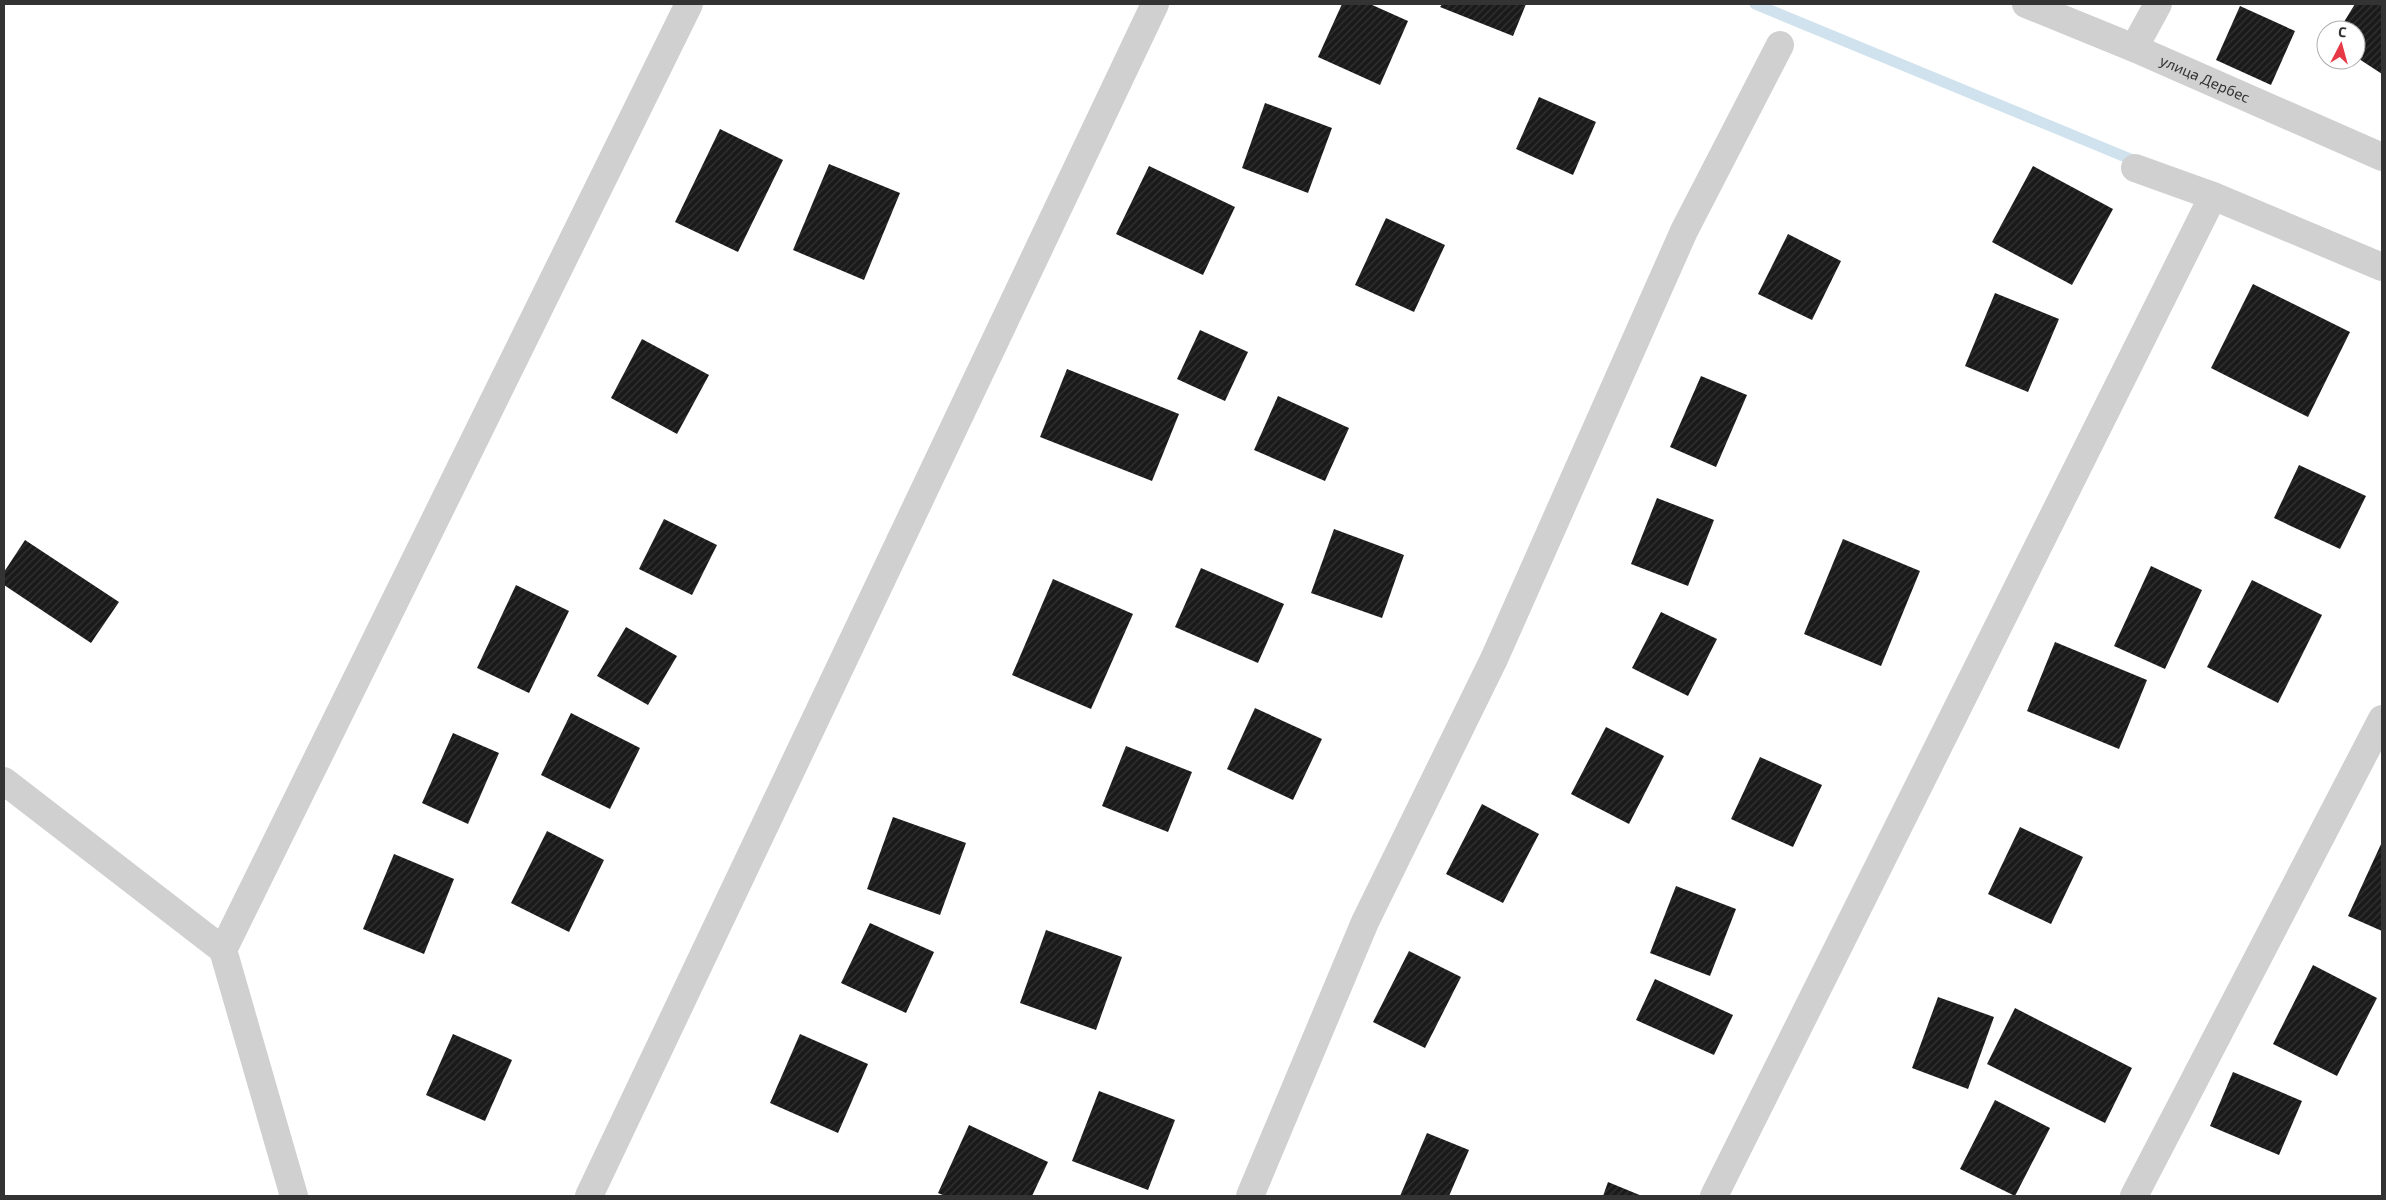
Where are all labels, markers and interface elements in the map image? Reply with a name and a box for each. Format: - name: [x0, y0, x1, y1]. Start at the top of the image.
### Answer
- north arrow: [2316, 20, 2366, 70]
- text: С: [2337, 23, 2347, 40]
- street label: улица Дербес: [2157, 51, 2253, 106]

